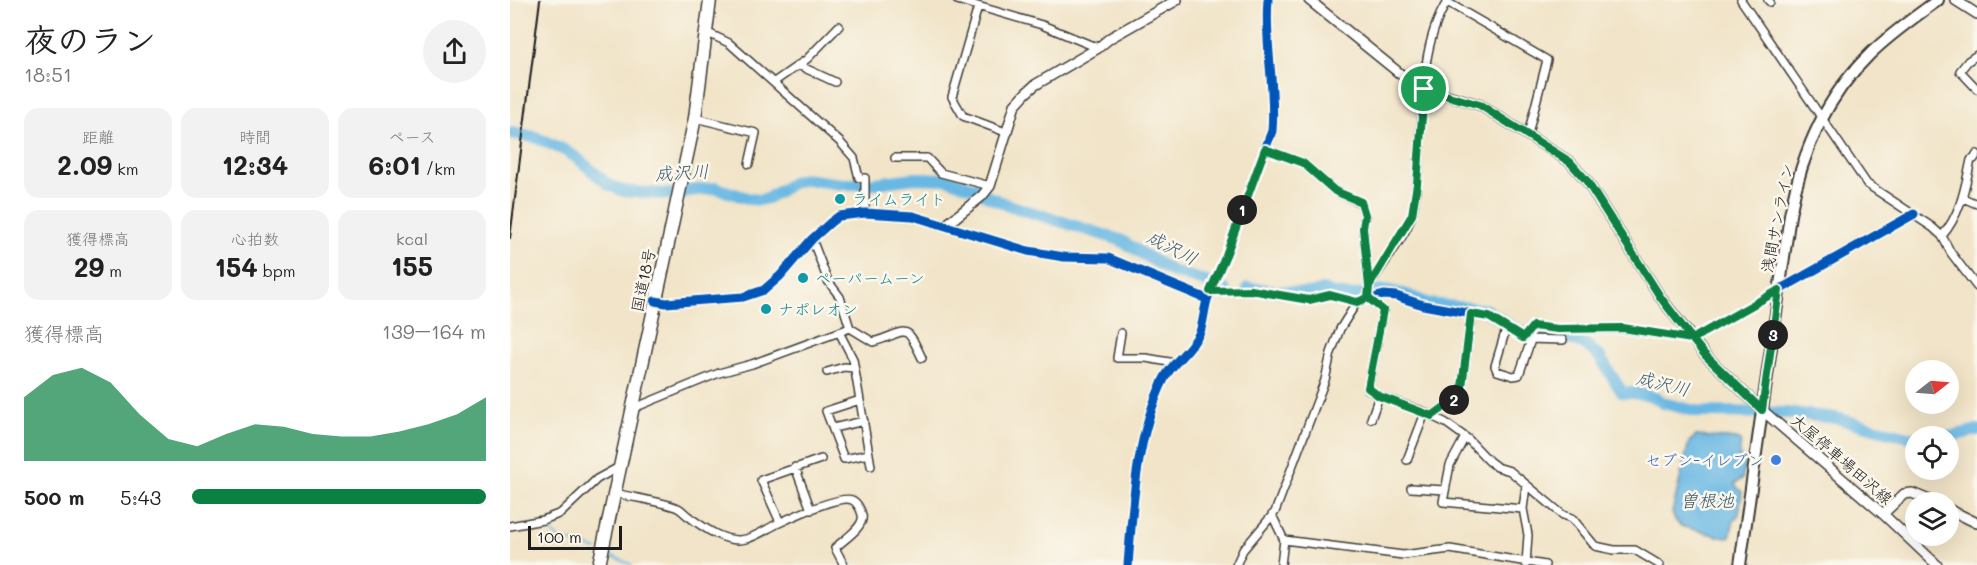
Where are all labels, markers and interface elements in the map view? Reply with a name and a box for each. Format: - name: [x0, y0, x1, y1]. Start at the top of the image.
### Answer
- text: 夜のラン: [24, 17, 156, 60]
- button: share: [423, 20, 486, 83]
- text: 18:51: [24, 61, 72, 87]
- pin: [1398, 63, 1449, 114]
- icon: arrive: [1407, 72, 1440, 105]
- text: 距離: [82, 126, 114, 147]
- text: 時間: [239, 126, 271, 147]
- text: ペース: [388, 126, 436, 147]
- text: 2.09: [57, 148, 112, 182]
- text: 12:34: [222, 148, 288, 182]
- text: 6:01: [369, 148, 421, 182]
- text: km: [112, 158, 139, 179]
- text: /km: [421, 158, 456, 179]
- water label: 成沢川: [654, 159, 710, 185]
- street label: 浅間サンライン: [1756, 161, 1797, 275]
- place label: ライムライト: [852, 188, 946, 209]
- marker: ライムライト: [833, 192, 847, 206]
- pin: 1: [1227, 195, 1257, 225]
- text: 1: [1238, 199, 1246, 220]
- water label: 成沢川: [1143, 224, 1202, 270]
- text: 獲得標高: [66, 228, 130, 249]
- text: 心拍数: [231, 228, 279, 249]
- text: kcal: [396, 228, 428, 249]
- street label: 国道18号: [625, 246, 660, 314]
- text: 155: [391, 249, 433, 283]
- text: 29: [74, 250, 104, 284]
- text: 154: [214, 250, 258, 284]
- text: m: [104, 260, 122, 281]
- text: bpm: [258, 260, 296, 281]
- place label: ペーパームーン: [815, 267, 925, 288]
- marker: ペーパームーン: [796, 271, 810, 285]
- place label: ナポレオン: [778, 298, 858, 319]
- marker: ナポレオン: [759, 302, 773, 316]
- text: 139–164 m: [382, 318, 486, 344]
- text: 獲得標高: [24, 320, 104, 346]
- pin: 3: [1758, 320, 1788, 350]
- text: 3: [1768, 324, 1778, 345]
- north arrow: [1905, 360, 1959, 414]
- map controls: [1905, 360, 1959, 546]
- water label: 成沢川: [1634, 365, 1692, 401]
- pin: 2: [1439, 385, 1469, 415]
- text: 2: [1450, 389, 1458, 410]
- street label: 大屋停車場田沢線: [1787, 409, 1898, 509]
- button: locate: [1905, 426, 1959, 480]
- place label: セブン-イレブン: [1645, 449, 1764, 470]
- marker: セブン-イレブン: [1769, 453, 1783, 467]
- text: 500 m: [24, 484, 84, 510]
- text: 5:43: [120, 484, 161, 510]
- water label: 曽根池: [1680, 488, 1735, 512]
- button: layers: [1905, 492, 1959, 546]
- scale bar: [528, 523, 622, 550]
- text: 100 m: [537, 526, 582, 547]

